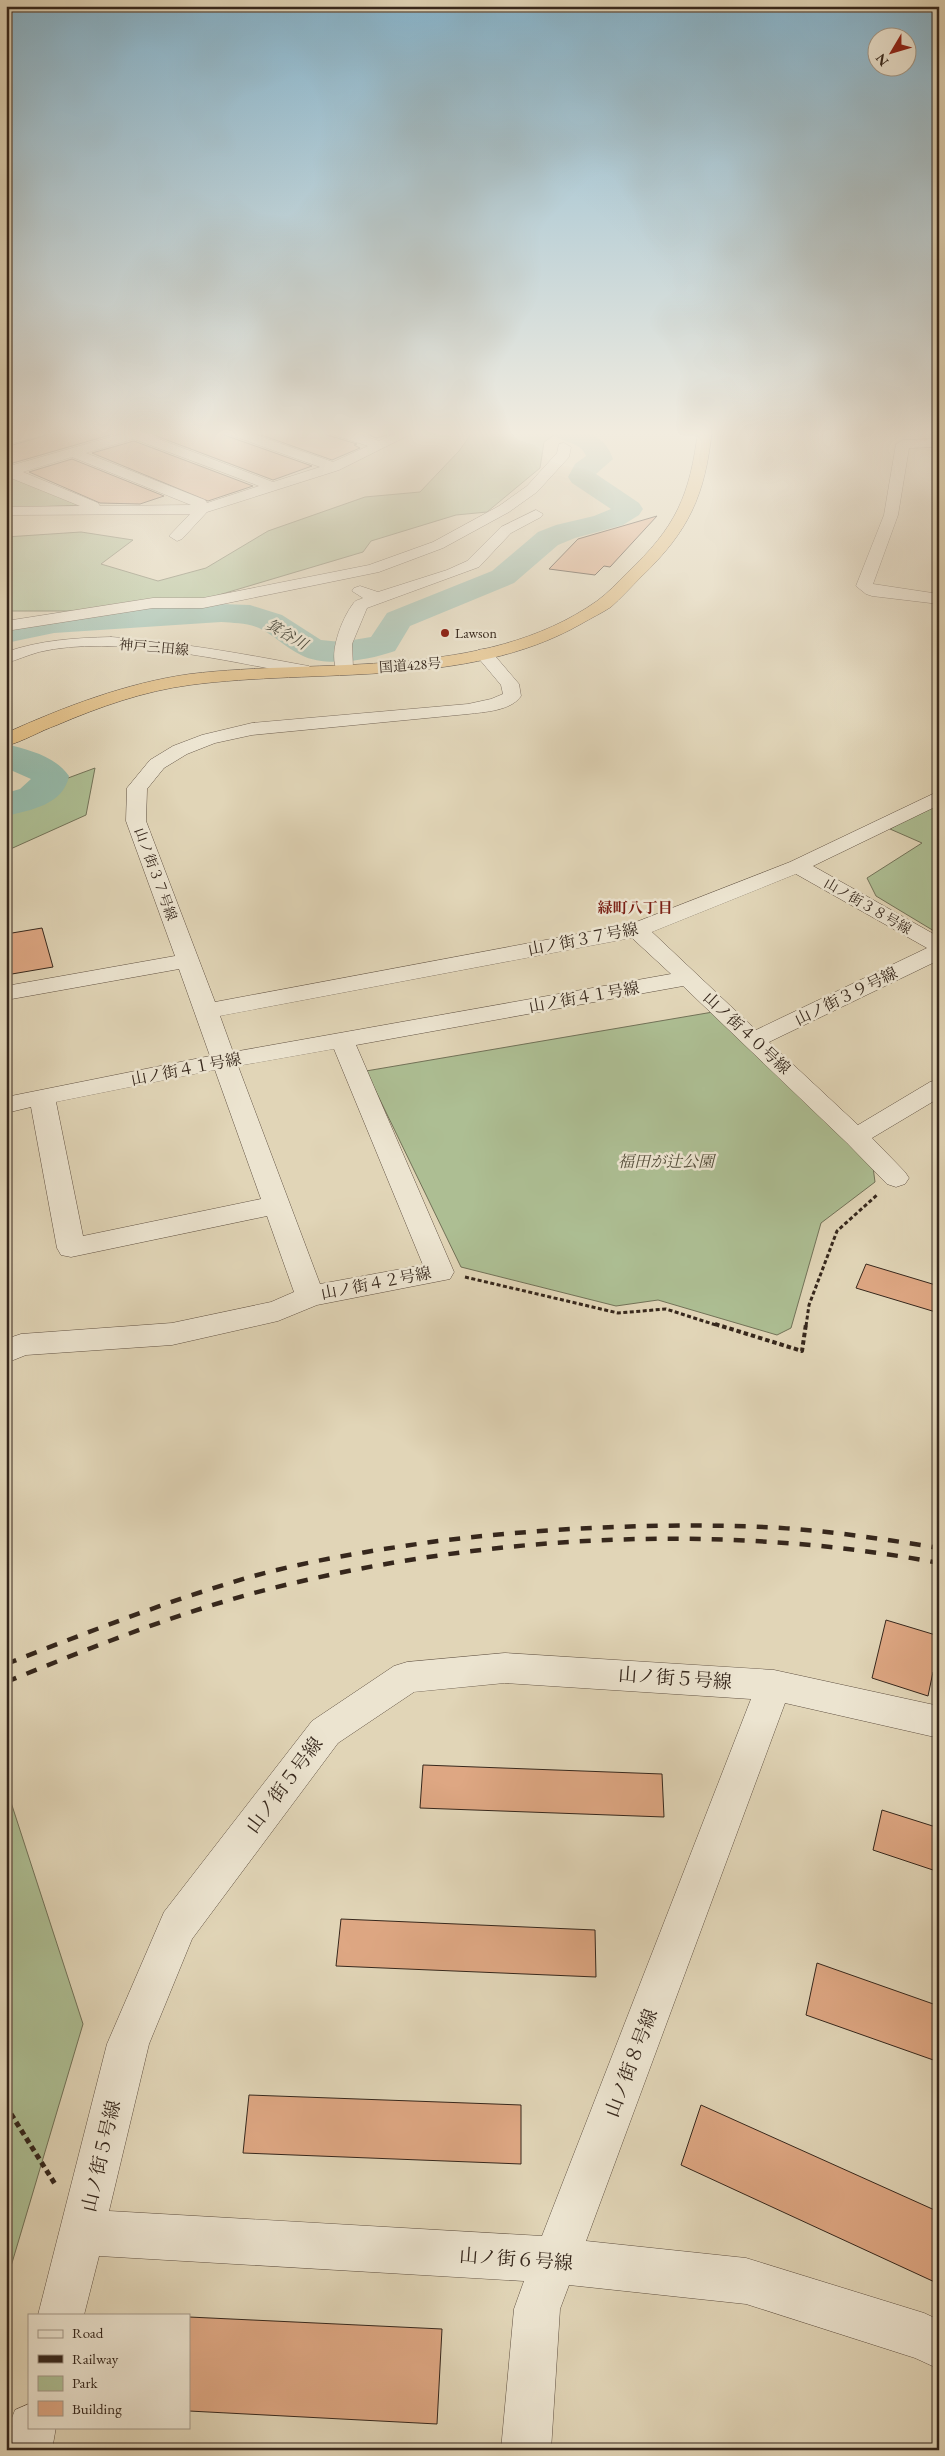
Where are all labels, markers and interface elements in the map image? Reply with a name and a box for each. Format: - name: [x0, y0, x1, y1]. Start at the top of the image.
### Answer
- north arrow: [868, 28, 918, 78]
- text: N: [871, 49, 892, 70]
- water label: 箕谷川: [263, 615, 313, 654]
- place label: Lawson: [455, 624, 498, 642]
- marker: Lawson: [439, 627, 451, 639]
- street label: 神戸三田線: [118, 635, 190, 659]
- street label: 国道428号: [378, 654, 442, 676]
- street label: 山ノ街３７号線: [131, 825, 181, 923]
- street label: 山ノ街３８号線: [821, 874, 915, 938]
- district label: 緑町八丁目: [597, 898, 673, 917]
- street label: 山ノ街３７号線: [526, 918, 640, 960]
- street label: 山ノ街３９号線: [791, 962, 901, 1030]
- street label: 山ノ街４１号線: [527, 977, 641, 1017]
- street label: 山ノ街４０号線: [699, 987, 795, 1079]
- street label: 山ノ街４１号線: [129, 1048, 243, 1090]
- park label: 福田が辻公園: [618, 1151, 717, 1172]
- street label: 山ノ街４２号線: [319, 1262, 433, 1304]
- street label: 山ノ街５号線: [617, 1662, 733, 1694]
- street label: 山ノ街５号線: [240, 1732, 328, 1838]
- street label: 山ノ街８号線: [599, 2005, 663, 2121]
- street label: 山ノ街５号線: [76, 2098, 126, 2214]
- street label: 山ノ街６号線: [458, 2243, 574, 2275]
- legend: [28, 2314, 190, 2428]
- text: Road: [72, 2323, 104, 2342]
- text: Railway: [72, 2349, 119, 2368]
- text: Park: [72, 2373, 99, 2392]
- text: Building: [72, 2399, 122, 2418]

